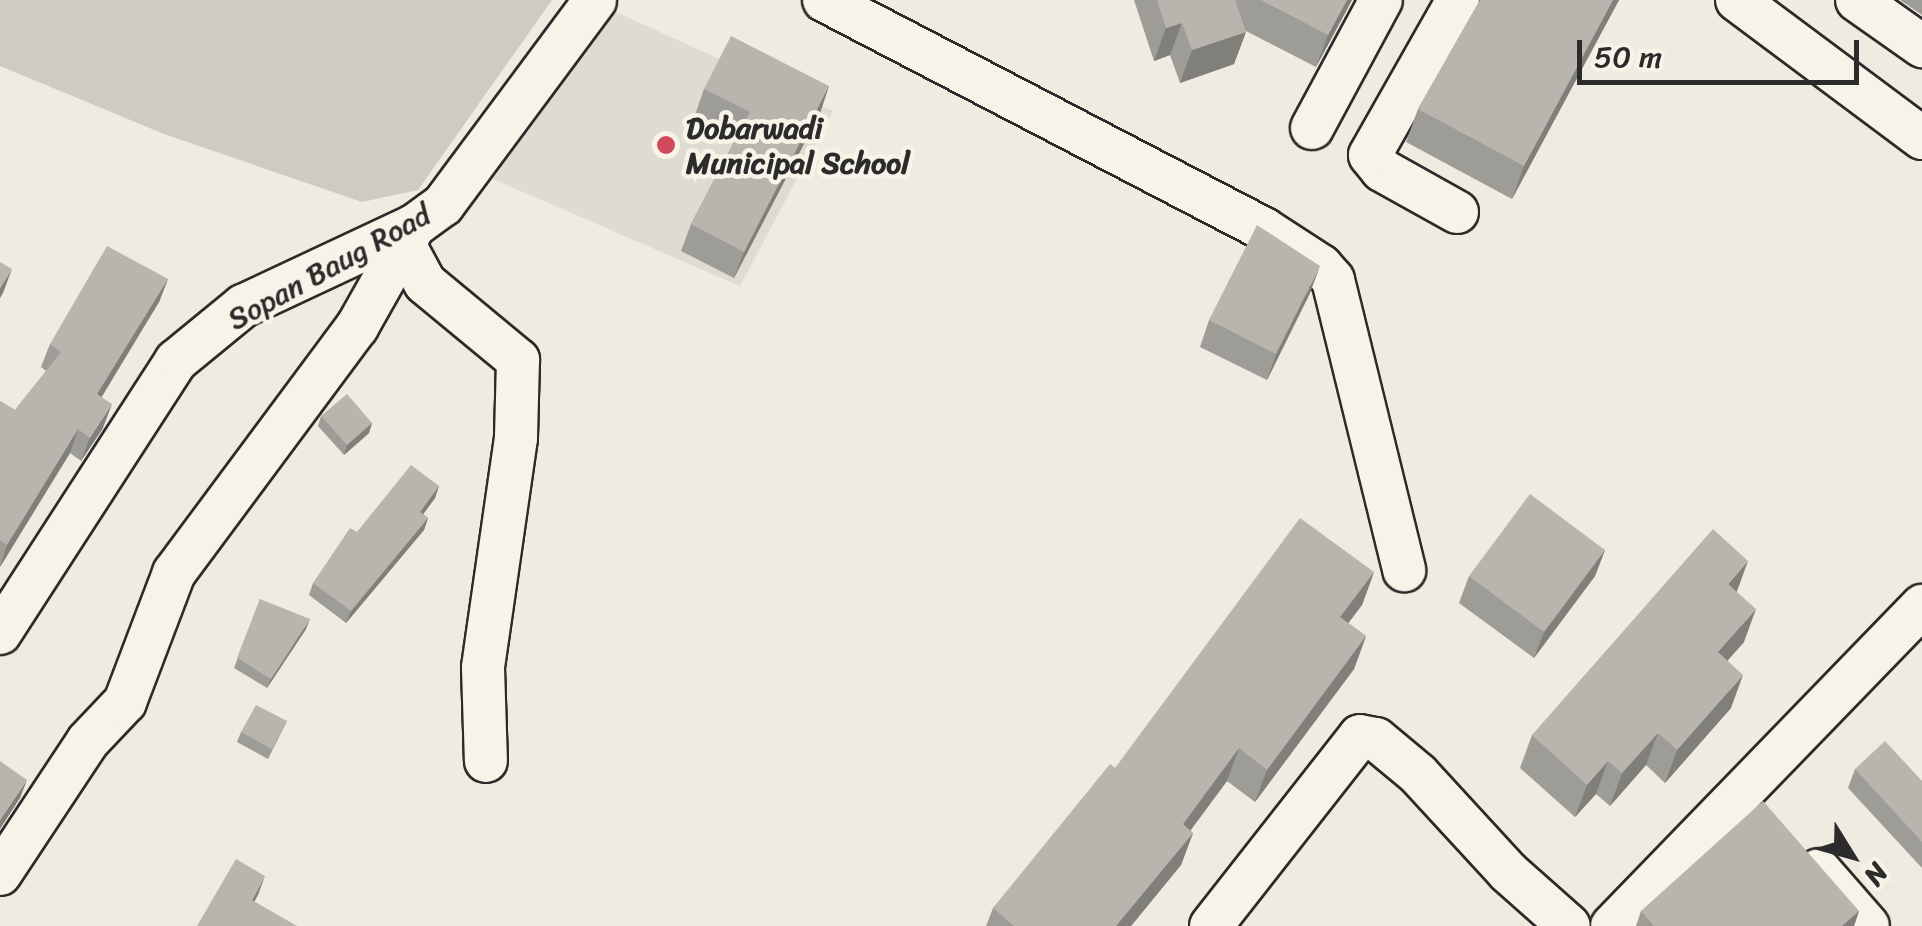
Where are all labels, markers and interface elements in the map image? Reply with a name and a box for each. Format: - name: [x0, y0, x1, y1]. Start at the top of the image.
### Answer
- scale bar: [1582, 20, 1864, 82]
- text: 50 m: [1594, 30, 1662, 84]
- place label: Dobarwadi Municipal School: [686, 110, 910, 180]
- marker: Dobarwadi Municipal School: [655, 134, 677, 156]
- street label: Sopan Baug Road: [221, 196, 437, 338]
- north arrow: [1802, 806, 1902, 906]
- text: N: [1851, 852, 1902, 897]

